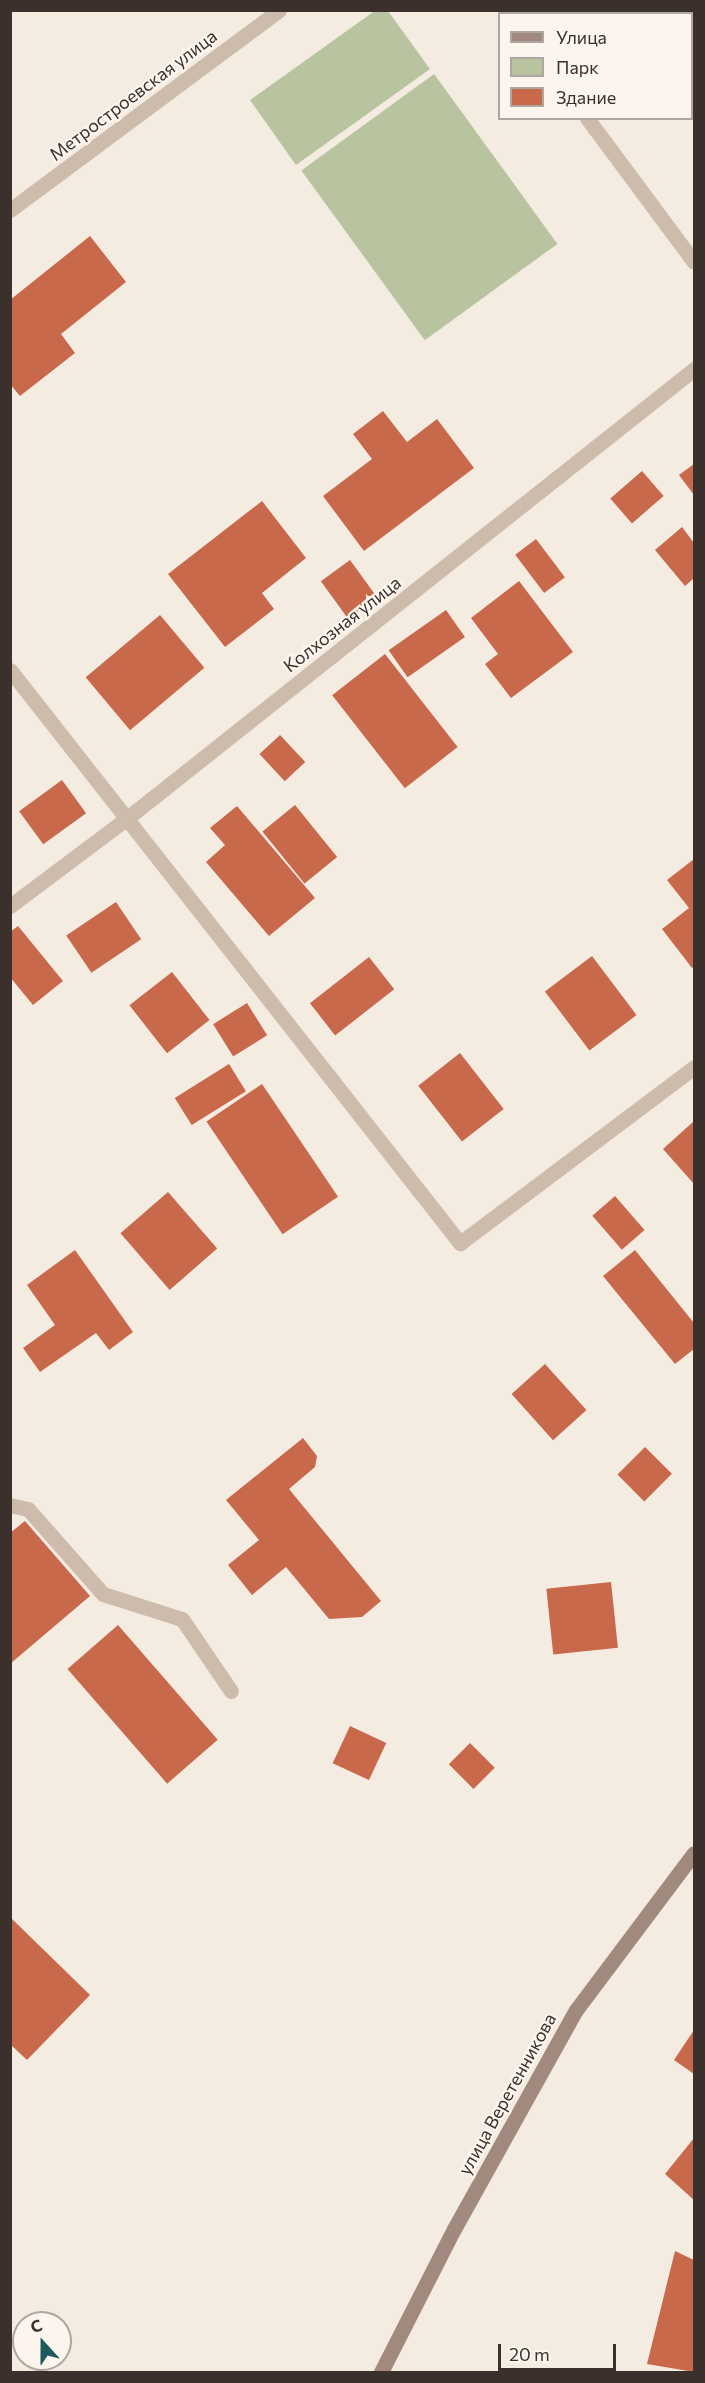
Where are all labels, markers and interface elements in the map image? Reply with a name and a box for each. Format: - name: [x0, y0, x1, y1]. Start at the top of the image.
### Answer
- legend: [498, 12, 693, 120]
- street label: Метростроевская улица: [45, 25, 221, 165]
- text: Улица: [556, 26, 607, 48]
- text: Парк: [556, 56, 599, 78]
- text: Здание: [556, 86, 616, 108]
- street label: Колхозная улица: [279, 572, 405, 676]
- street label: улица Веретенникова: [454, 2009, 560, 2179]
- north arrow: [12, 2311, 72, 2371]
- text: С: [28, 2315, 45, 2336]
- scale bar: [501, 2332, 620, 2370]
- text: 20 m: [509, 2343, 550, 2365]

